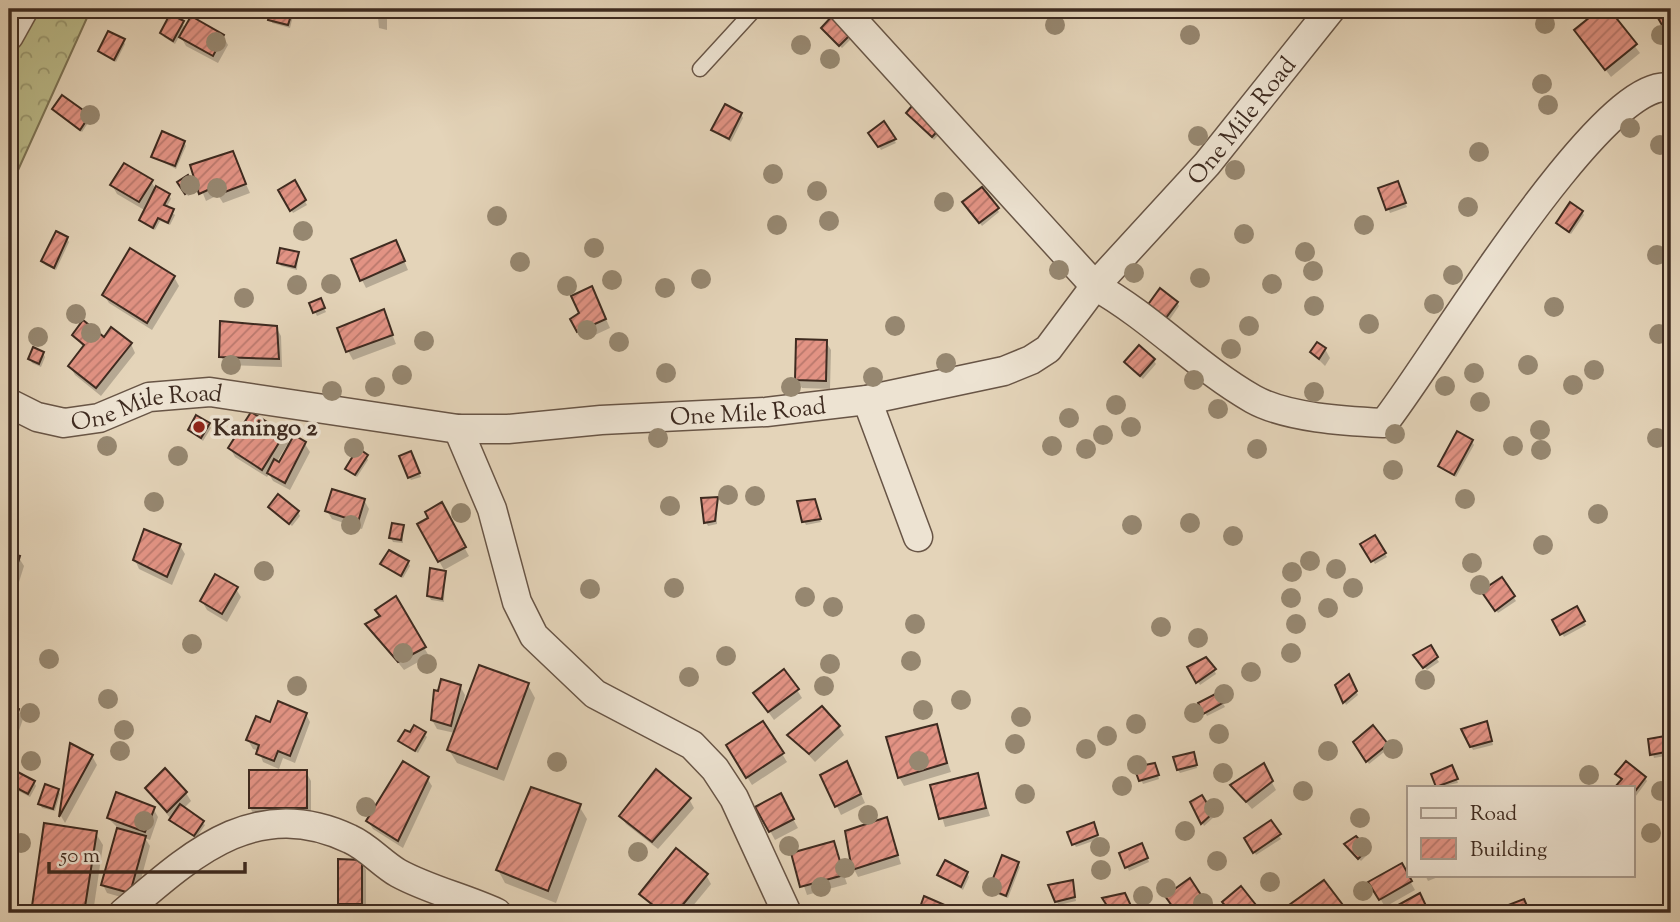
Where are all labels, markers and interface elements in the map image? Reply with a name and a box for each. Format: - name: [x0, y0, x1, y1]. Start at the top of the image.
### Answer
- street label: One Mile Road: [1181, 50, 1306, 194]
- street label: One Mile Road: [69, 377, 225, 441]
- street label: One Mile Road: [669, 390, 828, 436]
- place label: Kaningo 2: [213, 412, 318, 446]
- marker: Kaningo 2: [191, 419, 207, 435]
- legend: [1407, 786, 1634, 876]
- text: Road: [1470, 800, 1517, 830]
- scale bar: [49, 831, 245, 875]
- text: Building: [1470, 836, 1547, 866]
- text: 50 m: [59, 842, 100, 872]

